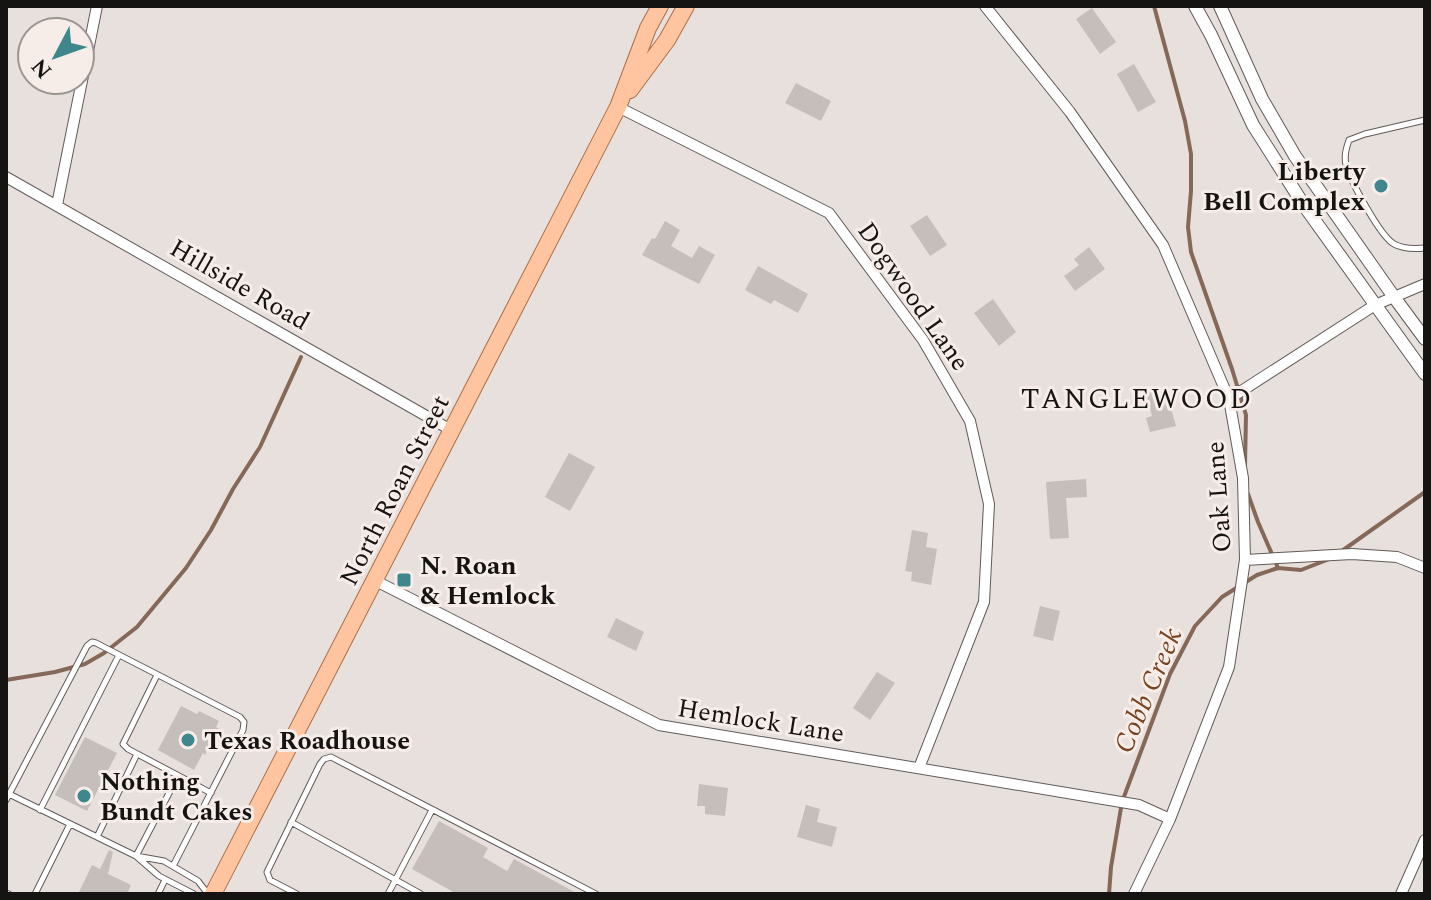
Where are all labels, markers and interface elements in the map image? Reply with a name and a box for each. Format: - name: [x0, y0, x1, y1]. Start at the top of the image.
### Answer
- north arrow: [16, 16, 96, 96]
- text: N: [24, 51, 60, 86]
- place label: Liberty Bell Complex: [1203, 152, 1367, 222]
- marker: Liberty Bell Complex: [1372, 177, 1390, 195]
- street label: Dogwood Lane: [847, 214, 980, 379]
- street label: Hillside Road: [162, 229, 317, 341]
- district label: TANGLEWOOD: [1021, 378, 1253, 421]
- street label: North Roan Street: [329, 388, 460, 593]
- street label: Oak Lane: [1195, 440, 1243, 554]
- place label: N. Roan & Hemlock: [420, 546, 556, 616]
- marker: N. Roan & Hemlock: [395, 571, 413, 589]
- water label: Cobb Creek: [1103, 621, 1194, 760]
- street label: Hemlock Lane: [675, 688, 847, 754]
- place label: Texas Roadhouse: [204, 721, 410, 761]
- marker: Texas Roadhouse: [179, 731, 197, 749]
- place label: Nothing Bundt Cakes: [100, 762, 253, 832]
- marker: Nothing Bundt Cakes: [75, 787, 93, 805]

